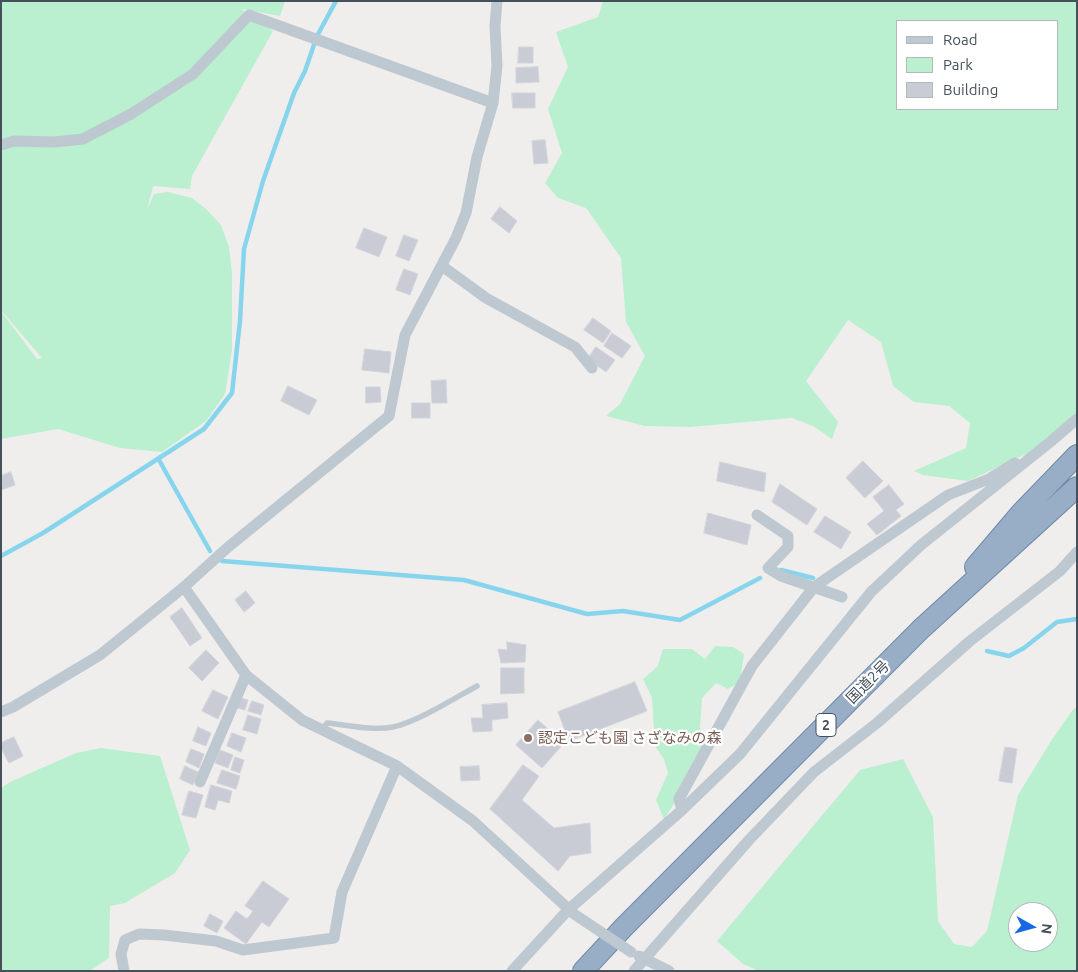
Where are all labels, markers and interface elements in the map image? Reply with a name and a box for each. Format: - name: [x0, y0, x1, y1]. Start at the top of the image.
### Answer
- legend: [896, 20, 1058, 110]
- text: Road: [943, 31, 978, 48]
- text: Park: [943, 56, 973, 73]
- text: Building: [943, 81, 998, 98]
- street label: 国道2号: [843, 657, 893, 707]
- road number: 2: [816, 714, 836, 736]
- place label: 認定こども園 さざなみの森: [538, 729, 721, 747]
- marker: 認定こども園 さざなみの森: [522, 732, 534, 744]
- north arrow: [1008, 902, 1058, 952]
- text: N: [1038, 923, 1055, 935]

